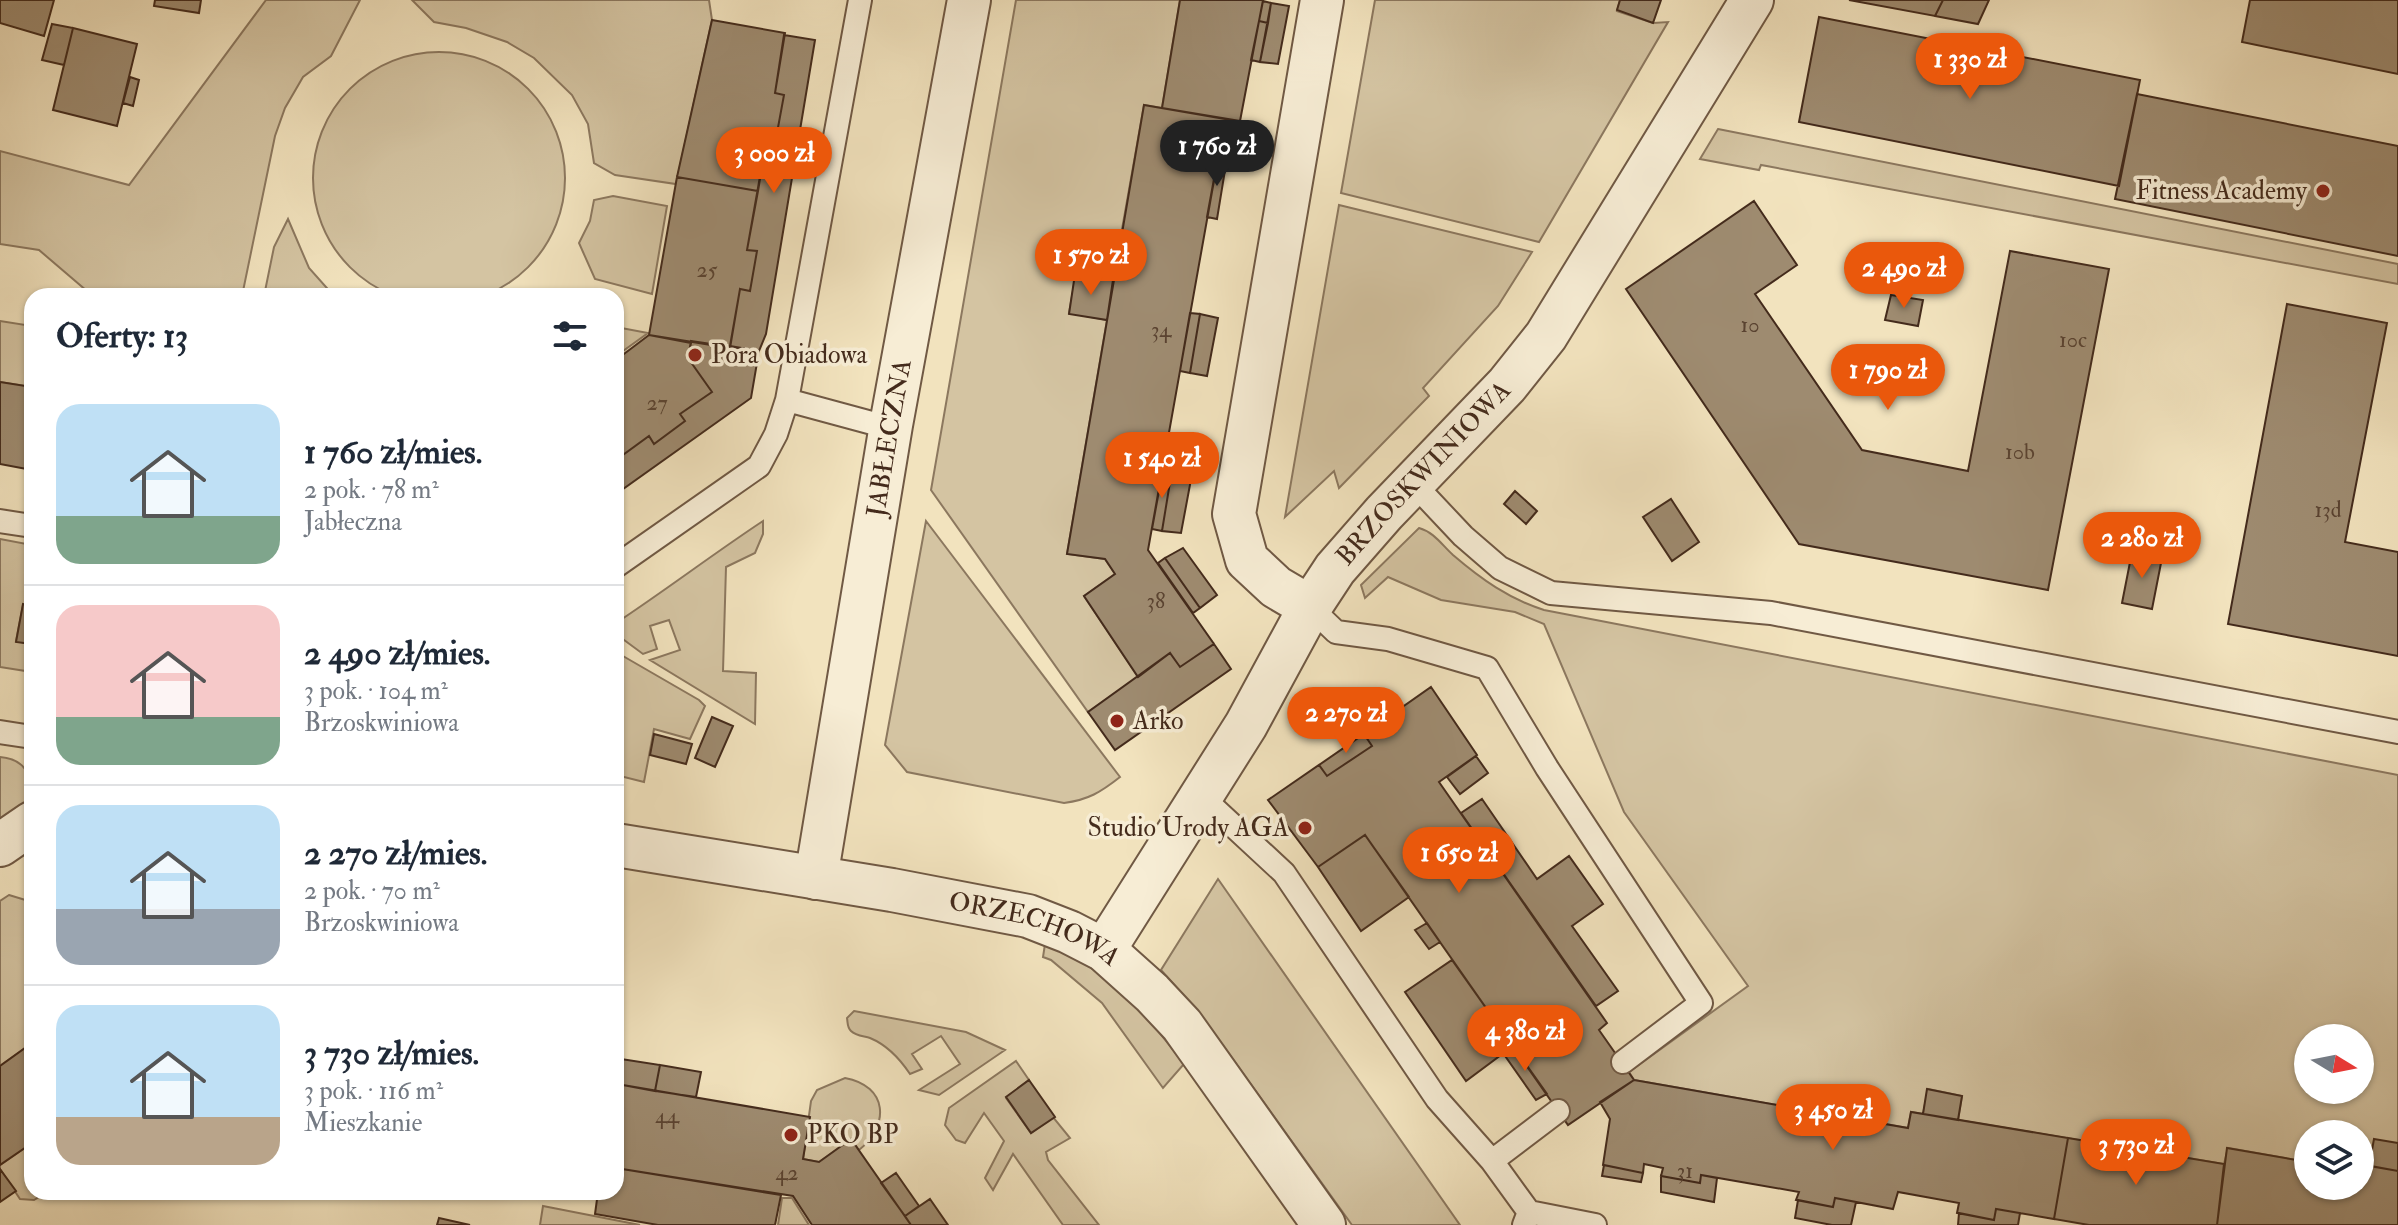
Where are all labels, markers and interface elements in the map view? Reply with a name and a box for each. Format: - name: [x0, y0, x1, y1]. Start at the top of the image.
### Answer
- pin: 1 330 zł: [1887, 33, 2053, 101]
- text: 1 330 zł: [1934, 43, 2006, 75]
- pin: 1 760 zł: [1134, 120, 1300, 188]
- pin: 3 000 zł: [691, 127, 857, 195]
- text: 1 760 zł: [1178, 130, 1256, 162]
- text: 3 000 zł: [734, 137, 814, 169]
- place label: Fitness Academy: [2136, 175, 2308, 207]
- marker: Fitness Academy: [2314, 182, 2332, 200]
- pin: 1 570 zł: [1008, 229, 1174, 297]
- text: 1 570 zł: [1053, 239, 1129, 271]
- pin: 2 490 zł: [1821, 242, 1987, 310]
- text: 2 490 zł: [1862, 252, 1946, 284]
- house number: 25: [697, 256, 718, 284]
- house number: 10: [1740, 311, 1760, 339]
- icon: filters: [548, 314, 592, 358]
- text: Oferty: 13: [56, 315, 188, 358]
- house number: 34: [1151, 316, 1172, 344]
- house number: 10c: [2059, 326, 2087, 354]
- place label: Pora Obiadowa: [711, 339, 867, 371]
- pin: 1 790 zł: [1805, 344, 1971, 412]
- marker: Pora Obiadowa: [686, 346, 704, 364]
- text: 1 790 zł: [1849, 354, 1927, 386]
- street label: JABŁECZNA: [860, 356, 919, 520]
- street label: BRZOSKWINIOWA: [1329, 374, 1518, 572]
- house number: 27: [646, 389, 668, 417]
- text: 1 760 zł/mies.: [304, 431, 482, 474]
- pin: 1 540 zł: [1079, 432, 1245, 500]
- icon: home: [120, 436, 216, 532]
- house number: 10b: [2005, 438, 2035, 466]
- text: 1 540 zł: [1123, 442, 1201, 474]
- text: 2 pok. · 78 m²: [304, 474, 439, 506]
- house number: 13d: [2314, 496, 2342, 524]
- text: Jabłeczna: [304, 506, 402, 538]
- pin: 2 280 zł: [2059, 512, 2225, 580]
- text: 2 280 zł: [2101, 522, 2183, 554]
- house number: 38: [1147, 587, 1165, 615]
- text: 2 490 zł/mies.: [304, 632, 490, 675]
- icon: home: [120, 637, 216, 733]
- text: 3 pok. · 104 m²: [304, 675, 448, 707]
- pin: 2 270 zł: [1263, 687, 1429, 755]
- text: 2 270 zł: [1305, 697, 1387, 729]
- place label: Arko: [1132, 705, 1184, 737]
- text: Brzoskwiniowa: [304, 707, 459, 739]
- marker: Arko: [1108, 712, 1126, 730]
- place label: Studio Urody AGA: [1088, 812, 1289, 844]
- marker: Studio Urody AGA: [1296, 819, 1314, 837]
- pin: 1 650 zł: [1376, 827, 1542, 895]
- text: 2 270 zł/mies.: [304, 832, 487, 875]
- icon: home: [120, 837, 216, 933]
- text: 1 650 zł: [1420, 837, 1498, 869]
- text: 2 pok. · 70 m²: [304, 875, 440, 907]
- street label: ORZECHOWA: [946, 885, 1127, 973]
- text: Brzoskwiniowa: [304, 907, 459, 939]
- pin: 4 380 zł: [1442, 1005, 1608, 1073]
- text: 4 380 zł: [1485, 1015, 1565, 1047]
- north arrow: [2294, 1024, 2374, 1104]
- map controls: [2294, 1024, 2374, 1200]
- text: 3 730 zł/mies.: [304, 1032, 479, 1075]
- icon: home: [120, 1037, 216, 1133]
- text: 3 pok. · 116 m²: [304, 1075, 443, 1107]
- pin: 3 450 zł: [1750, 1084, 1916, 1152]
- text: 3 450 zł: [1794, 1094, 1872, 1126]
- house number: 44: [655, 1102, 680, 1130]
- text: Mieszkanie: [304, 1107, 422, 1139]
- place label: PKO BP: [807, 1119, 898, 1151]
- pin: 3 730 zł: [2053, 1119, 2219, 1187]
- button: layers: [2294, 1120, 2374, 1200]
- marker: PKO BP: [782, 1126, 800, 1144]
- text: 3 730 zł: [2098, 1129, 2174, 1161]
- house number: 31: [1677, 1157, 1693, 1185]
- house number: 42: [775, 1159, 799, 1187]

